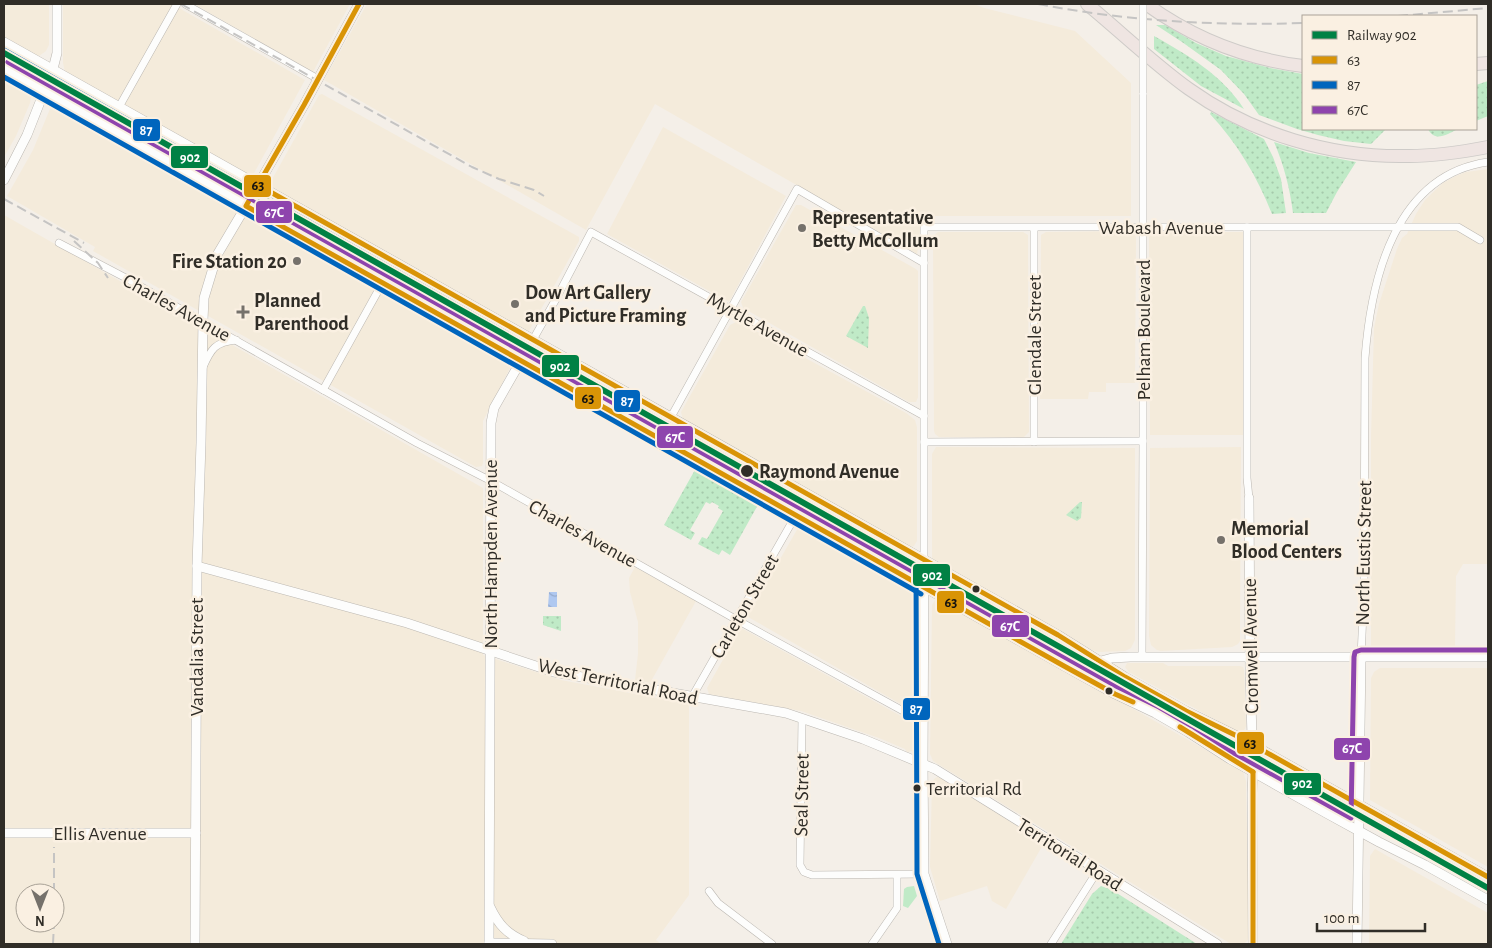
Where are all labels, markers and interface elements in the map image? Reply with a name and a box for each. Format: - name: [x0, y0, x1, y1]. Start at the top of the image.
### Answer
- legend: [1302, 15, 1477, 130]
- text: Railway 902: [1347, 28, 1417, 43]
- text: 63: [1347, 53, 1360, 68]
- text: 87: [1347, 78, 1360, 93]
- text: 67C: [1347, 103, 1368, 118]
- line badge: 87: [132, 118, 161, 142]
- text: 87: [140, 124, 152, 138]
- line badge: 902: [170, 145, 209, 169]
- text: 902: [180, 151, 201, 165]
- line badge: 63: [243, 174, 272, 198]
- text: 63: [252, 179, 264, 193]
- line badge: 67C: [255, 200, 293, 224]
- text: 67C: [264, 206, 285, 220]
- place label: Representative Betty McCollum: [812, 208, 939, 251]
- street label: Wabash Avenue: [1099, 218, 1223, 238]
- marker: Representative Betty McCollum: [796, 222, 808, 234]
- place label: Fire Station 20: [172, 252, 287, 272]
- marker: Fire Station 20: [291, 255, 303, 267]
- street label: Pelham Boulevard: [1134, 259, 1154, 401]
- street label: Charles Avenue: [119, 270, 234, 346]
- street label: Glendale Street: [1025, 274, 1045, 395]
- place label: Dow Art Gallery and Picture Framing: [525, 283, 687, 326]
- street label: Myrtle Avenue: [703, 289, 812, 361]
- place label: Planned Parenthood: [254, 291, 349, 334]
- marker: Dow Art Gallery and Picture Framing: [509, 298, 521, 310]
- marker: Planned Parenthood: [236, 305, 250, 319]
- line badge: 902: [541, 354, 580, 378]
- text: 902: [550, 360, 571, 374]
- line badge: 63: [574, 386, 602, 410]
- line badge: 87: [613, 389, 641, 413]
- text: 63: [582, 392, 594, 406]
- text: 87: [621, 395, 633, 409]
- line badge: 67C: [656, 425, 694, 449]
- text: 67C: [665, 431, 686, 445]
- street label: North Hampden Avenue: [481, 459, 501, 649]
- place label: Raymond Avenue: [759, 462, 899, 482]
- marker: Raymond Avenue: [739, 463, 755, 479]
- street label: North Eustis Street: [1353, 480, 1375, 626]
- street label: Charles Avenue: [525, 496, 640, 572]
- place label: Memorial Blood Centers: [1231, 519, 1342, 562]
- marker: Memorial Blood Centers: [1215, 534, 1227, 546]
- street label: Carleton Street: [707, 551, 783, 662]
- line badge: 902: [912, 563, 951, 587]
- text: 902: [922, 569, 943, 583]
- street label: Cromwell Avenue: [1240, 578, 1262, 714]
- unlabelled marker: [971, 584, 981, 594]
- line badge: 63: [936, 590, 965, 614]
- text: 63: [945, 596, 957, 610]
- street label: Vandalia Street: [187, 597, 207, 716]
- line badge: 67C: [991, 614, 1030, 638]
- text: 67C: [1000, 620, 1021, 634]
- street label: West Territorial Road: [536, 655, 700, 709]
- unlabelled marker: [1104, 686, 1114, 696]
- line badge: 87: [902, 697, 931, 721]
- text: 87: [910, 703, 922, 717]
- line badge: 63: [1236, 731, 1265, 755]
- text: 63: [1244, 737, 1256, 751]
- line badge: 67C: [1333, 737, 1371, 761]
- text: 67C: [1342, 742, 1363, 756]
- street label: Seal Street: [791, 753, 813, 837]
- line badge: 902: [1283, 772, 1322, 796]
- text: 902: [1292, 777, 1313, 791]
- place label: Territorial Rd: [926, 780, 1022, 799]
- marker: Territorial Rd: [912, 783, 922, 793]
- street label: Territorial Road: [1013, 815, 1126, 895]
- street label: Ellis Avenue: [53, 824, 147, 844]
- north arrow: [15, 883, 65, 933]
- scale bar: [1317, 900, 1424, 932]
- text: 100 m: [1324, 911, 1359, 926]
- text: N: [35, 913, 45, 927]

